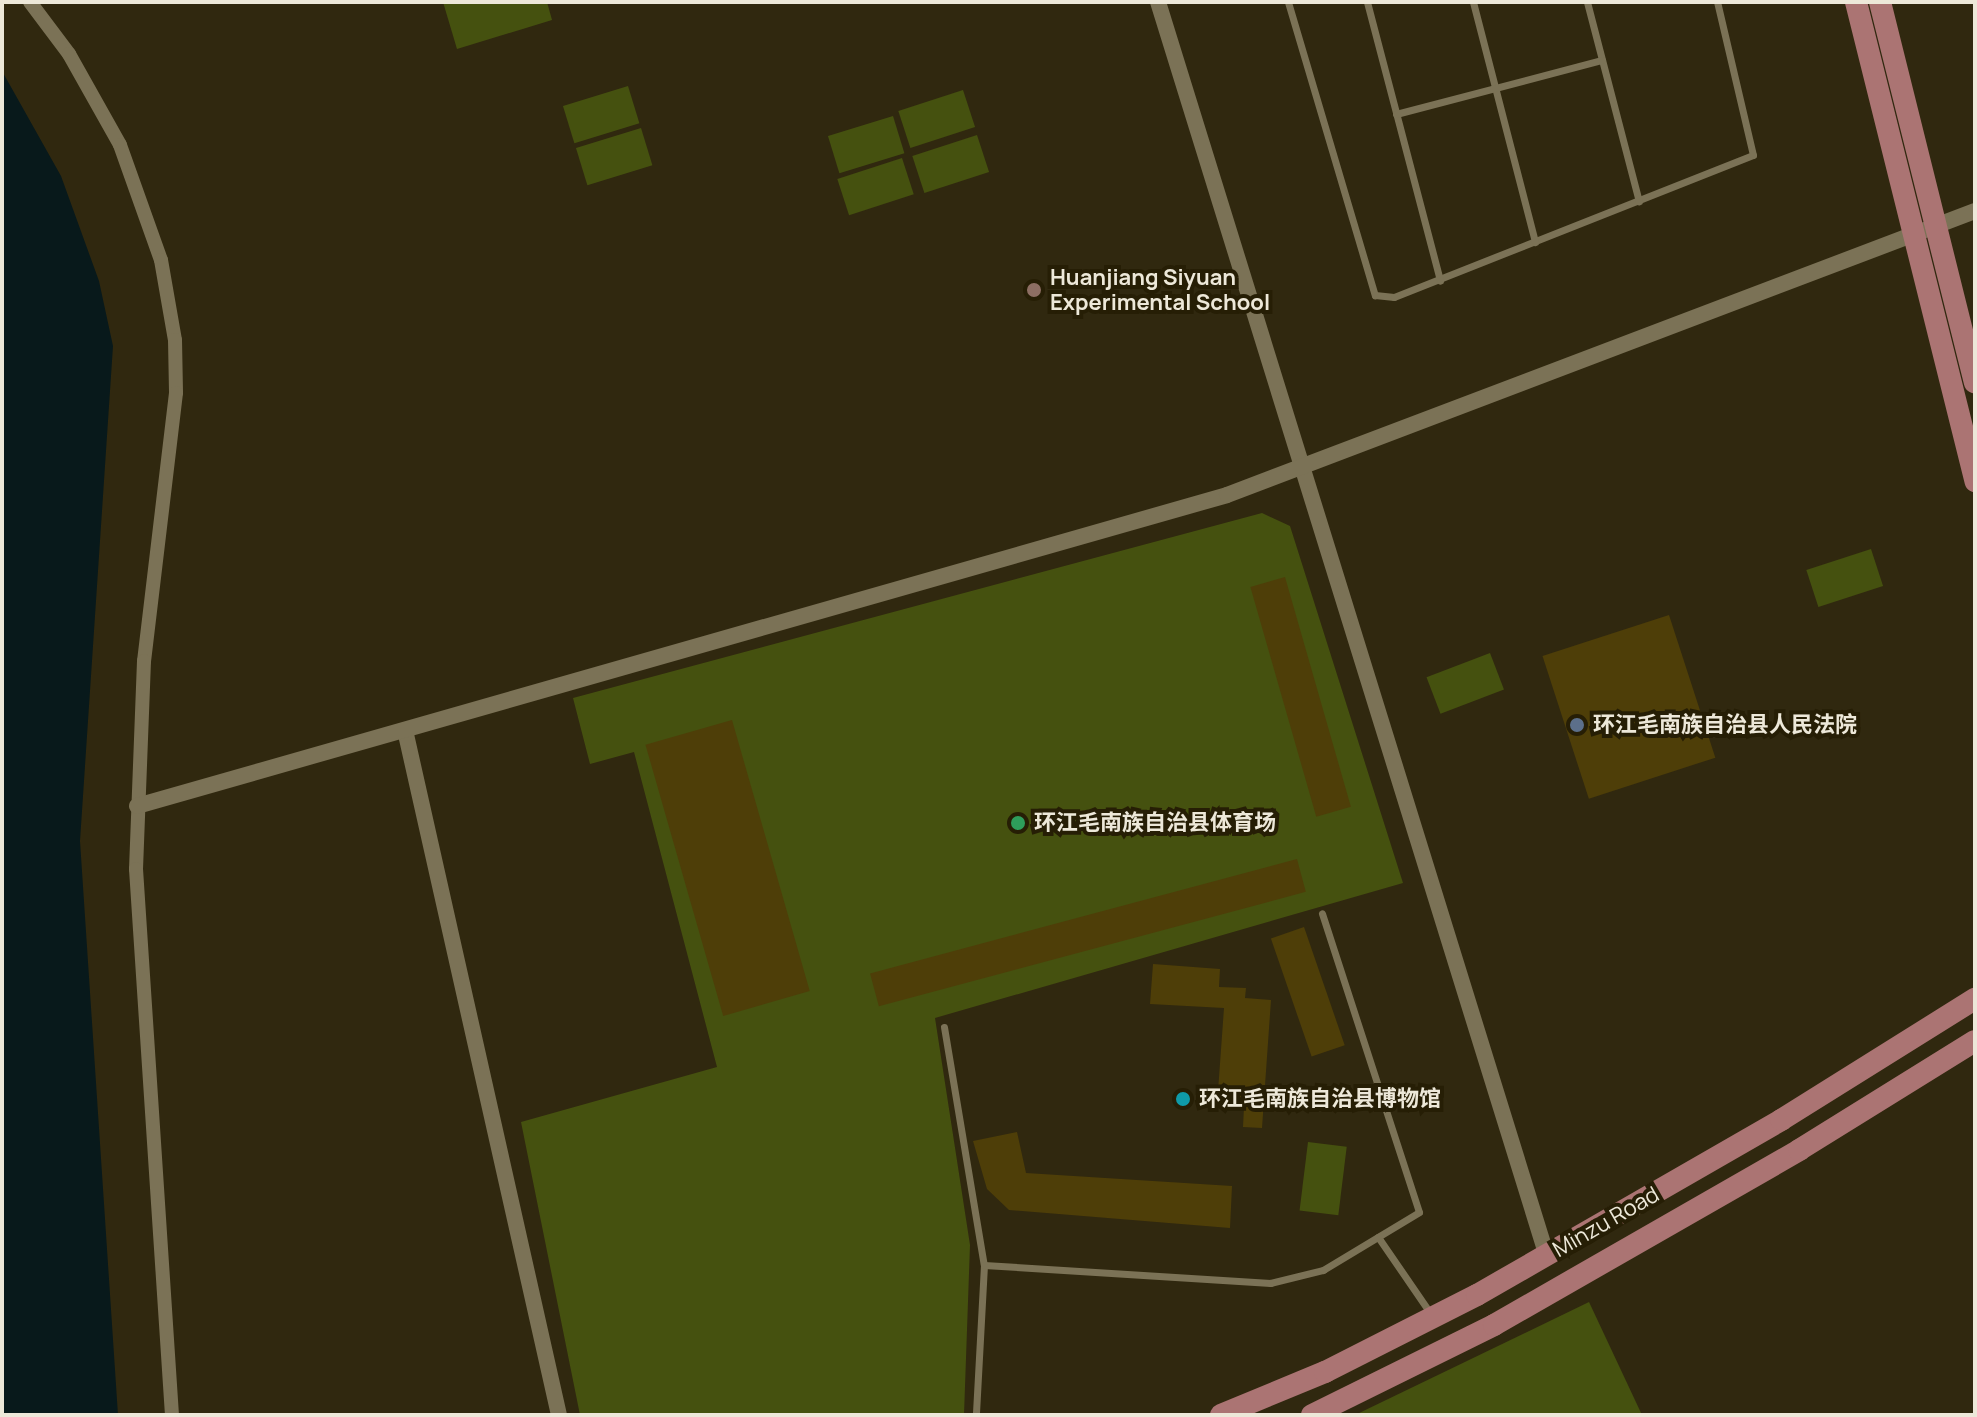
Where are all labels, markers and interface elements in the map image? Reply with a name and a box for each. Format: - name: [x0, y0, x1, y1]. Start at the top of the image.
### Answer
- place label: Huanjiang Siyuan Experimental School: [1050, 264, 1270, 316]
- marker: Huanjiang Siyuan Experimental School: [1025, 281, 1043, 299]
- place label: 环江毛南族自治县人民法院: [1593, 712, 1857, 738]
- marker: 环江毛南族自治县人民法院: [1568, 716, 1586, 734]
- place label: 环江毛南族自治县体育场: [1034, 810, 1276, 836]
- marker: 环江毛南族自治县体育场: [1009, 814, 1027, 832]
- place label: 环江毛南族自治县博物馆: [1199, 1086, 1441, 1112]
- marker: 环江毛南族自治县博物馆: [1174, 1090, 1192, 1108]
- street label: Minzu Road: [1548, 1181, 1664, 1263]

